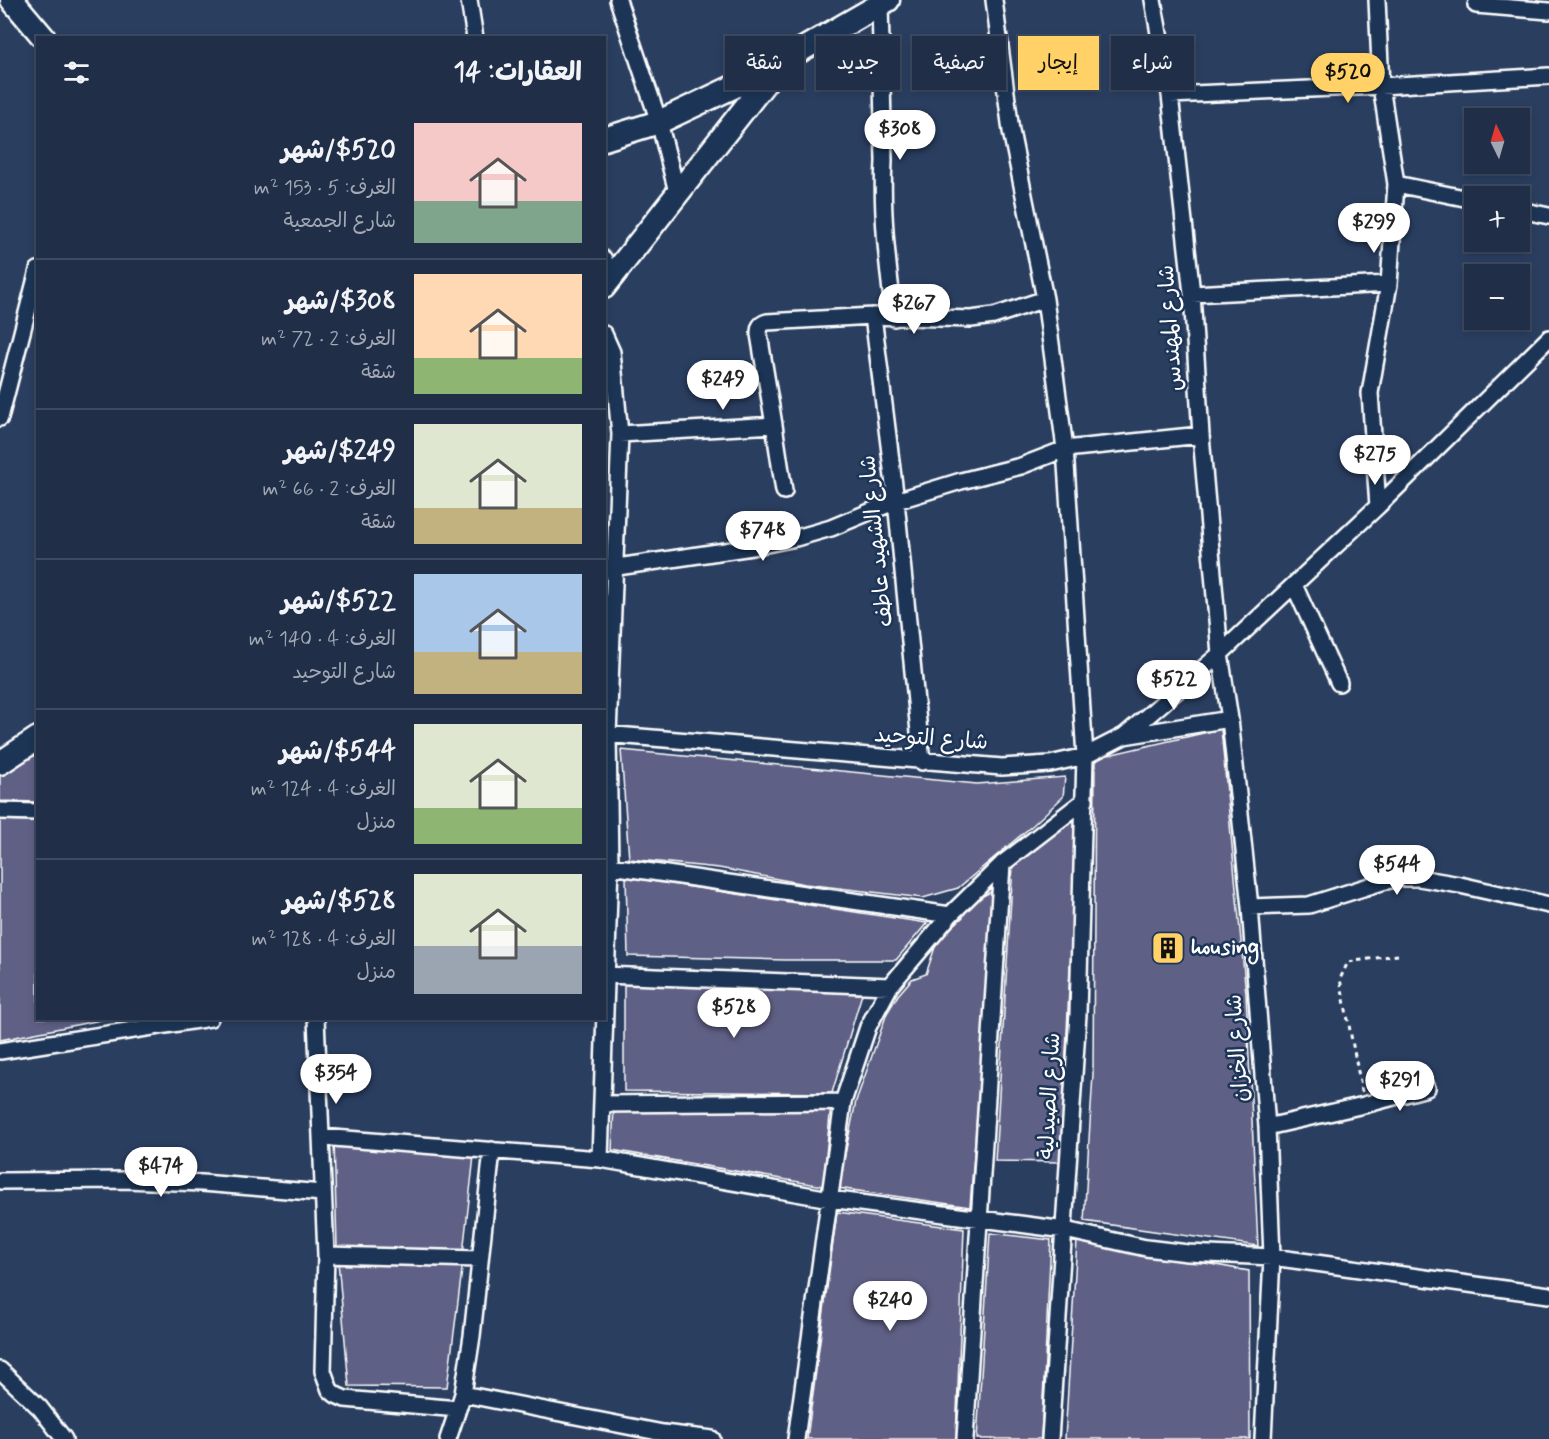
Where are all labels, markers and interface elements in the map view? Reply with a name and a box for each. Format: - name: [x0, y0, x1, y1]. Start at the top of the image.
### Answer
- chip: شقة: [725, 36, 804, 90]
- chip: جديد: [816, 36, 900, 90]
- chip: تصفية: [912, 36, 1006, 90]
- chip: إيجار: [1018, 36, 1099, 90]
- chip: شراء: [1111, 36, 1194, 90]
- pin: $520: [1312, 53, 1384, 104]
- icon: filters: [60, 56, 93, 89]
- text: العقارات: 14: [454, 56, 582, 90]
- text: $520: [1325, 59, 1371, 86]
- north arrow: [1464, 108, 1530, 174]
- map controls: [1464, 108, 1530, 330]
- pin: $308: [864, 110, 936, 161]
- text: $308: [878, 116, 922, 143]
- text: $520/شهر: [281, 134, 396, 168]
- icon: home: [462, 147, 534, 219]
- text: الغرف: 5 · 153 m²: [254, 175, 396, 202]
- button: +: [1464, 186, 1530, 252]
- pin: $299: [1338, 203, 1410, 254]
- text: شارع الجمعية: [284, 208, 396, 235]
- text: $299: [1352, 209, 1396, 236]
- street label: شارع المهندس: [1153, 264, 1189, 392]
- button: −: [1464, 264, 1530, 330]
- pin: $267: [878, 284, 950, 335]
- text: $308/شهر: [285, 285, 396, 319]
- text: $267: [892, 290, 936, 317]
- icon: home: [462, 298, 534, 370]
- text: الغرف: 2 · 72 m²: [261, 326, 396, 353]
- text: شقة: [361, 359, 396, 386]
- pin: $249: [687, 360, 759, 411]
- text: $249: [701, 366, 745, 393]
- text: $249/شهر: [284, 435, 396, 469]
- pin: $275: [1339, 435, 1411, 486]
- text: $275: [1354, 441, 1396, 468]
- icon: home: [462, 448, 534, 520]
- street label: شارع الشهيد عاطف: [854, 454, 900, 628]
- text: الغرف: 2 · 66 m²: [262, 476, 396, 503]
- text: شقة: [361, 509, 396, 536]
- pin: $748: [727, 511, 799, 562]
- text: $748: [740, 517, 786, 544]
- text: $522/شهر: [281, 585, 396, 619]
- icon: home: [462, 598, 534, 670]
- text: الغرف: 4 · 140 m²: [249, 626, 396, 653]
- text: شارع التوحيد: [292, 659, 396, 686]
- pin: $522: [1138, 660, 1210, 711]
- text: $522: [1151, 666, 1197, 693]
- street label: شارع التوحيد: [873, 721, 989, 757]
- text: $544/شهر: [279, 735, 396, 769]
- icon: home: [462, 748, 534, 820]
- text: الغرف: 4 · 124 m²: [251, 776, 396, 803]
- text: منزل: [357, 809, 396, 836]
- pin: $544: [1361, 845, 1433, 896]
- text: $544: [1373, 851, 1421, 878]
- text: $528/شهر: [283, 885, 396, 919]
- icon: home: [462, 898, 534, 970]
- text: الغرف: 4 · 128 m²: [252, 926, 396, 953]
- building icon: housing: [1150, 930, 1186, 966]
- place label: housing: [1191, 934, 1259, 965]
- text: منزل: [357, 959, 396, 986]
- pin: $528: [698, 988, 770, 1039]
- street label: شارع الخزان: [1220, 993, 1256, 1103]
- text: $528: [711, 994, 757, 1021]
- street label: شارع الصيدلية: [1033, 1032, 1067, 1160]
- pin: $354: [300, 1054, 372, 1105]
- text: $354: [314, 1060, 358, 1087]
- pin: $291: [1364, 1061, 1436, 1112]
- text: $291: [1379, 1067, 1421, 1094]
- pin: $474: [125, 1147, 197, 1198]
- text: $474: [138, 1153, 184, 1180]
- pin: $240: [854, 1281, 926, 1332]
- text: $240: [867, 1287, 913, 1314]

